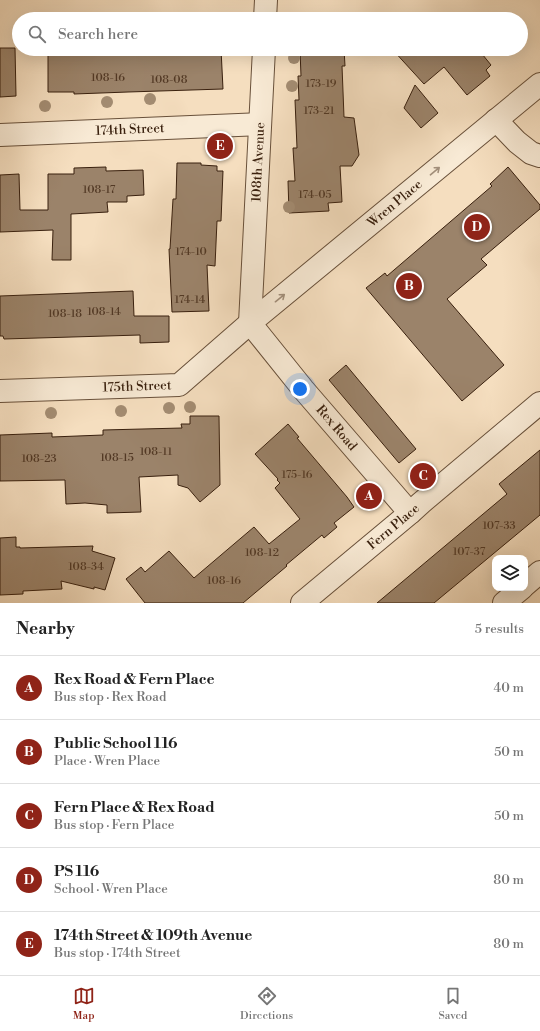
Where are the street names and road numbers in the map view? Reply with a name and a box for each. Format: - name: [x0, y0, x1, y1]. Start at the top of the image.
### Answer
- street label: 174th Street: [95, 120, 165, 139]
- street label: 108th Avenue: [248, 121, 268, 203]
- street label: Wren Place: [363, 176, 426, 232]
- street label: 175th Street: [102, 377, 172, 396]
- street label: Rex Road: [313, 402, 361, 454]
- street label: Fern Place: [364, 500, 423, 553]

